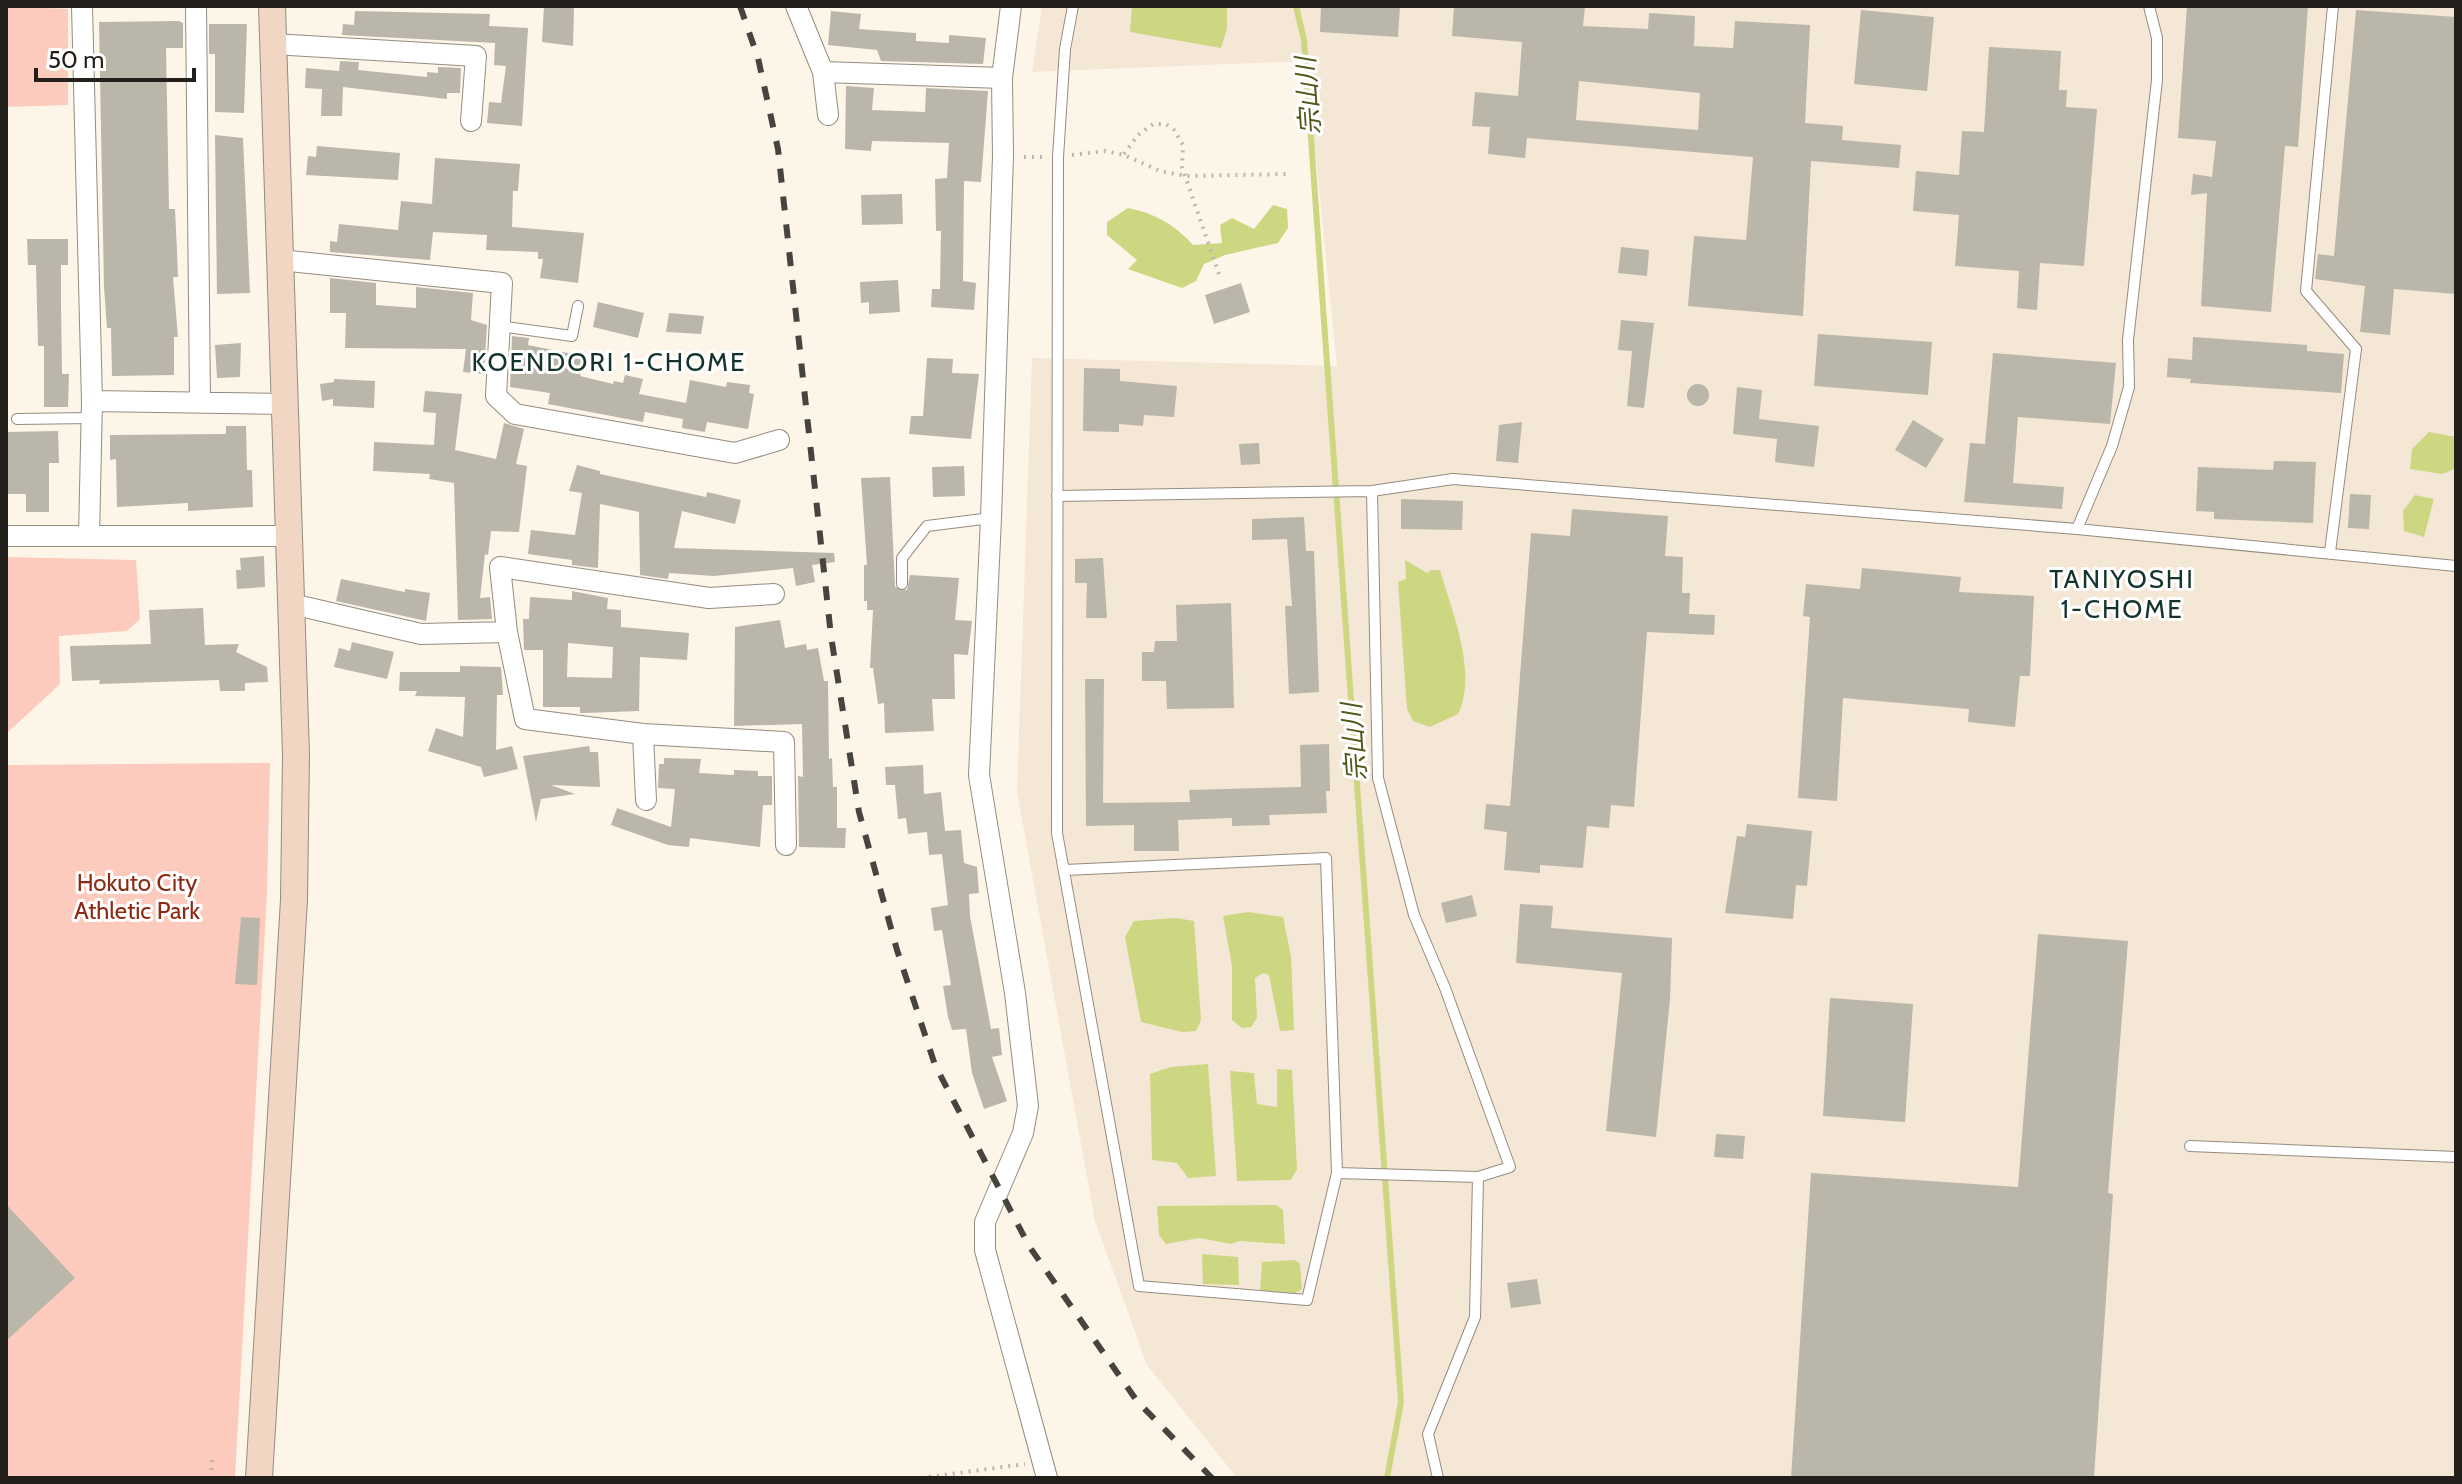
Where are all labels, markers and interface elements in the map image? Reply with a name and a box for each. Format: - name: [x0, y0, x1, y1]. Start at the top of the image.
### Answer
- scale bar: [36, 32, 194, 82]
- text: 50 m: [48, 45, 104, 74]
- water label: 宗山川: [1289, 53, 1327, 136]
- district label: KOENDORI 1-CHOME: [472, 346, 746, 378]
- district label: TANIYOSHI 1-CHOME: [2049, 563, 2195, 625]
- water label: 宗山川: [1335, 699, 1373, 782]
- park label: Hokuto City Athletic Park: [74, 868, 200, 925]

